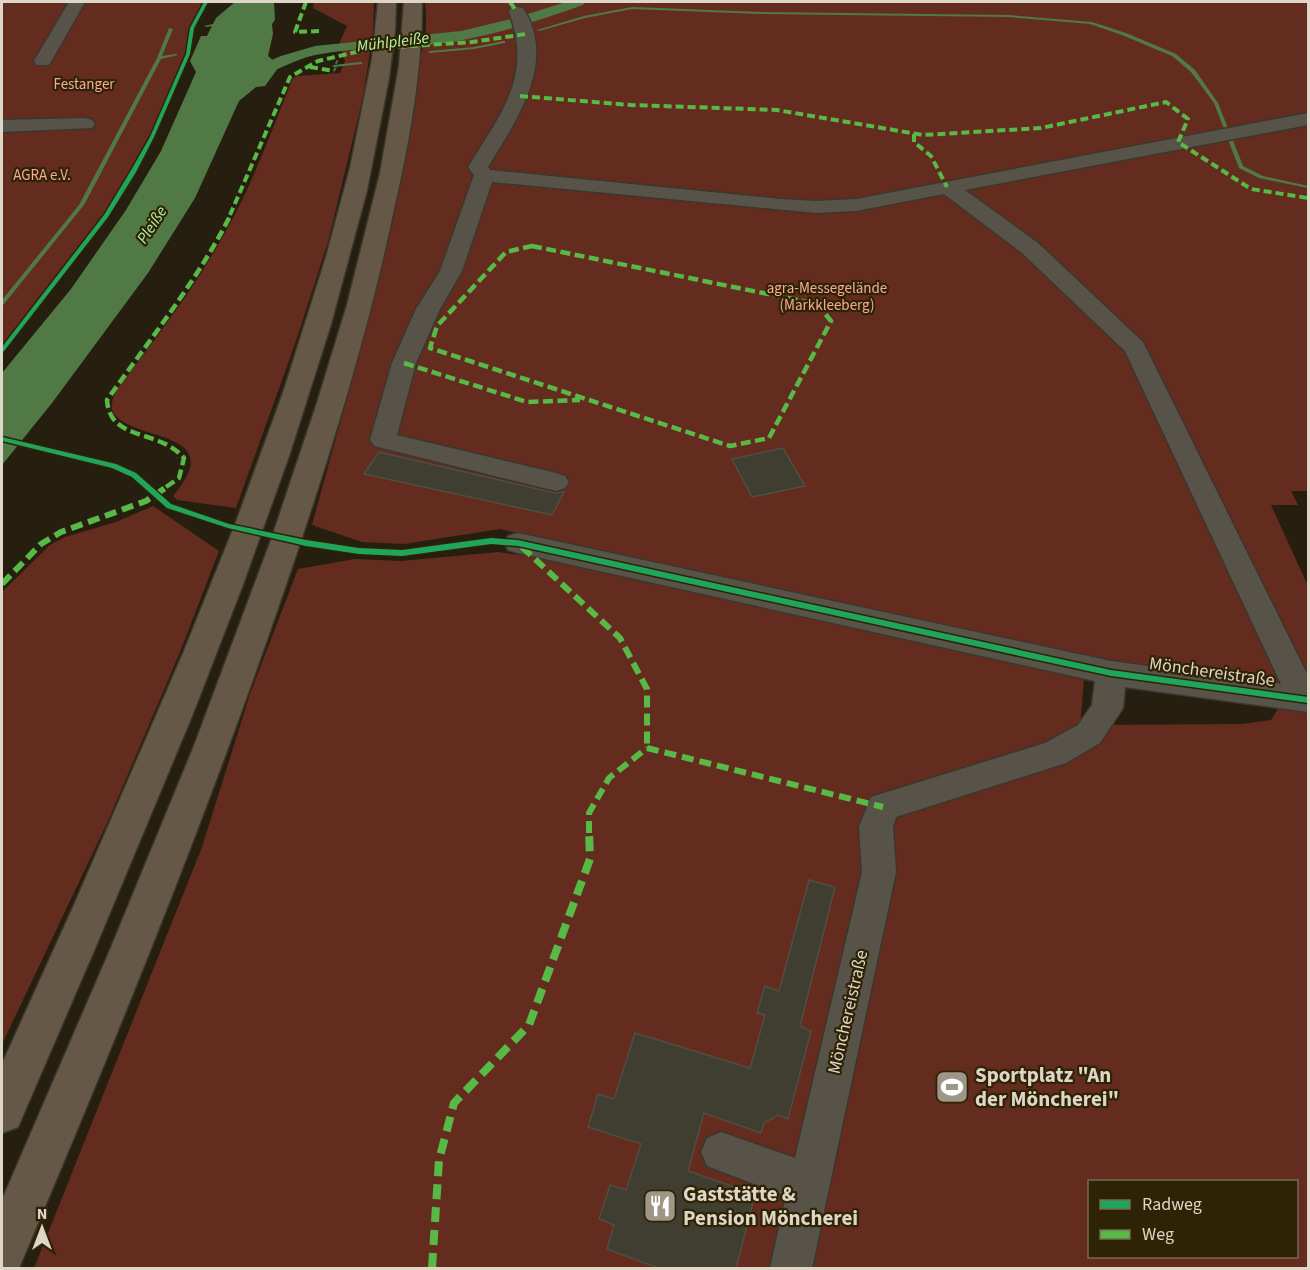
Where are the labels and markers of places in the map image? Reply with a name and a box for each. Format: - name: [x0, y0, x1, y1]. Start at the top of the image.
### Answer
- place label: Sportplatz "An der Möncherei": [975, 1060, 1119, 1114]
- sports icon: Sportplatz "An der Möncherei": [934, 1069, 970, 1105]
- place label: Gaststätte & Pension Möncherei: [683, 1179, 858, 1233]
- restaurant icon: Gaststätte & Pension Möncherei: [642, 1188, 678, 1224]

